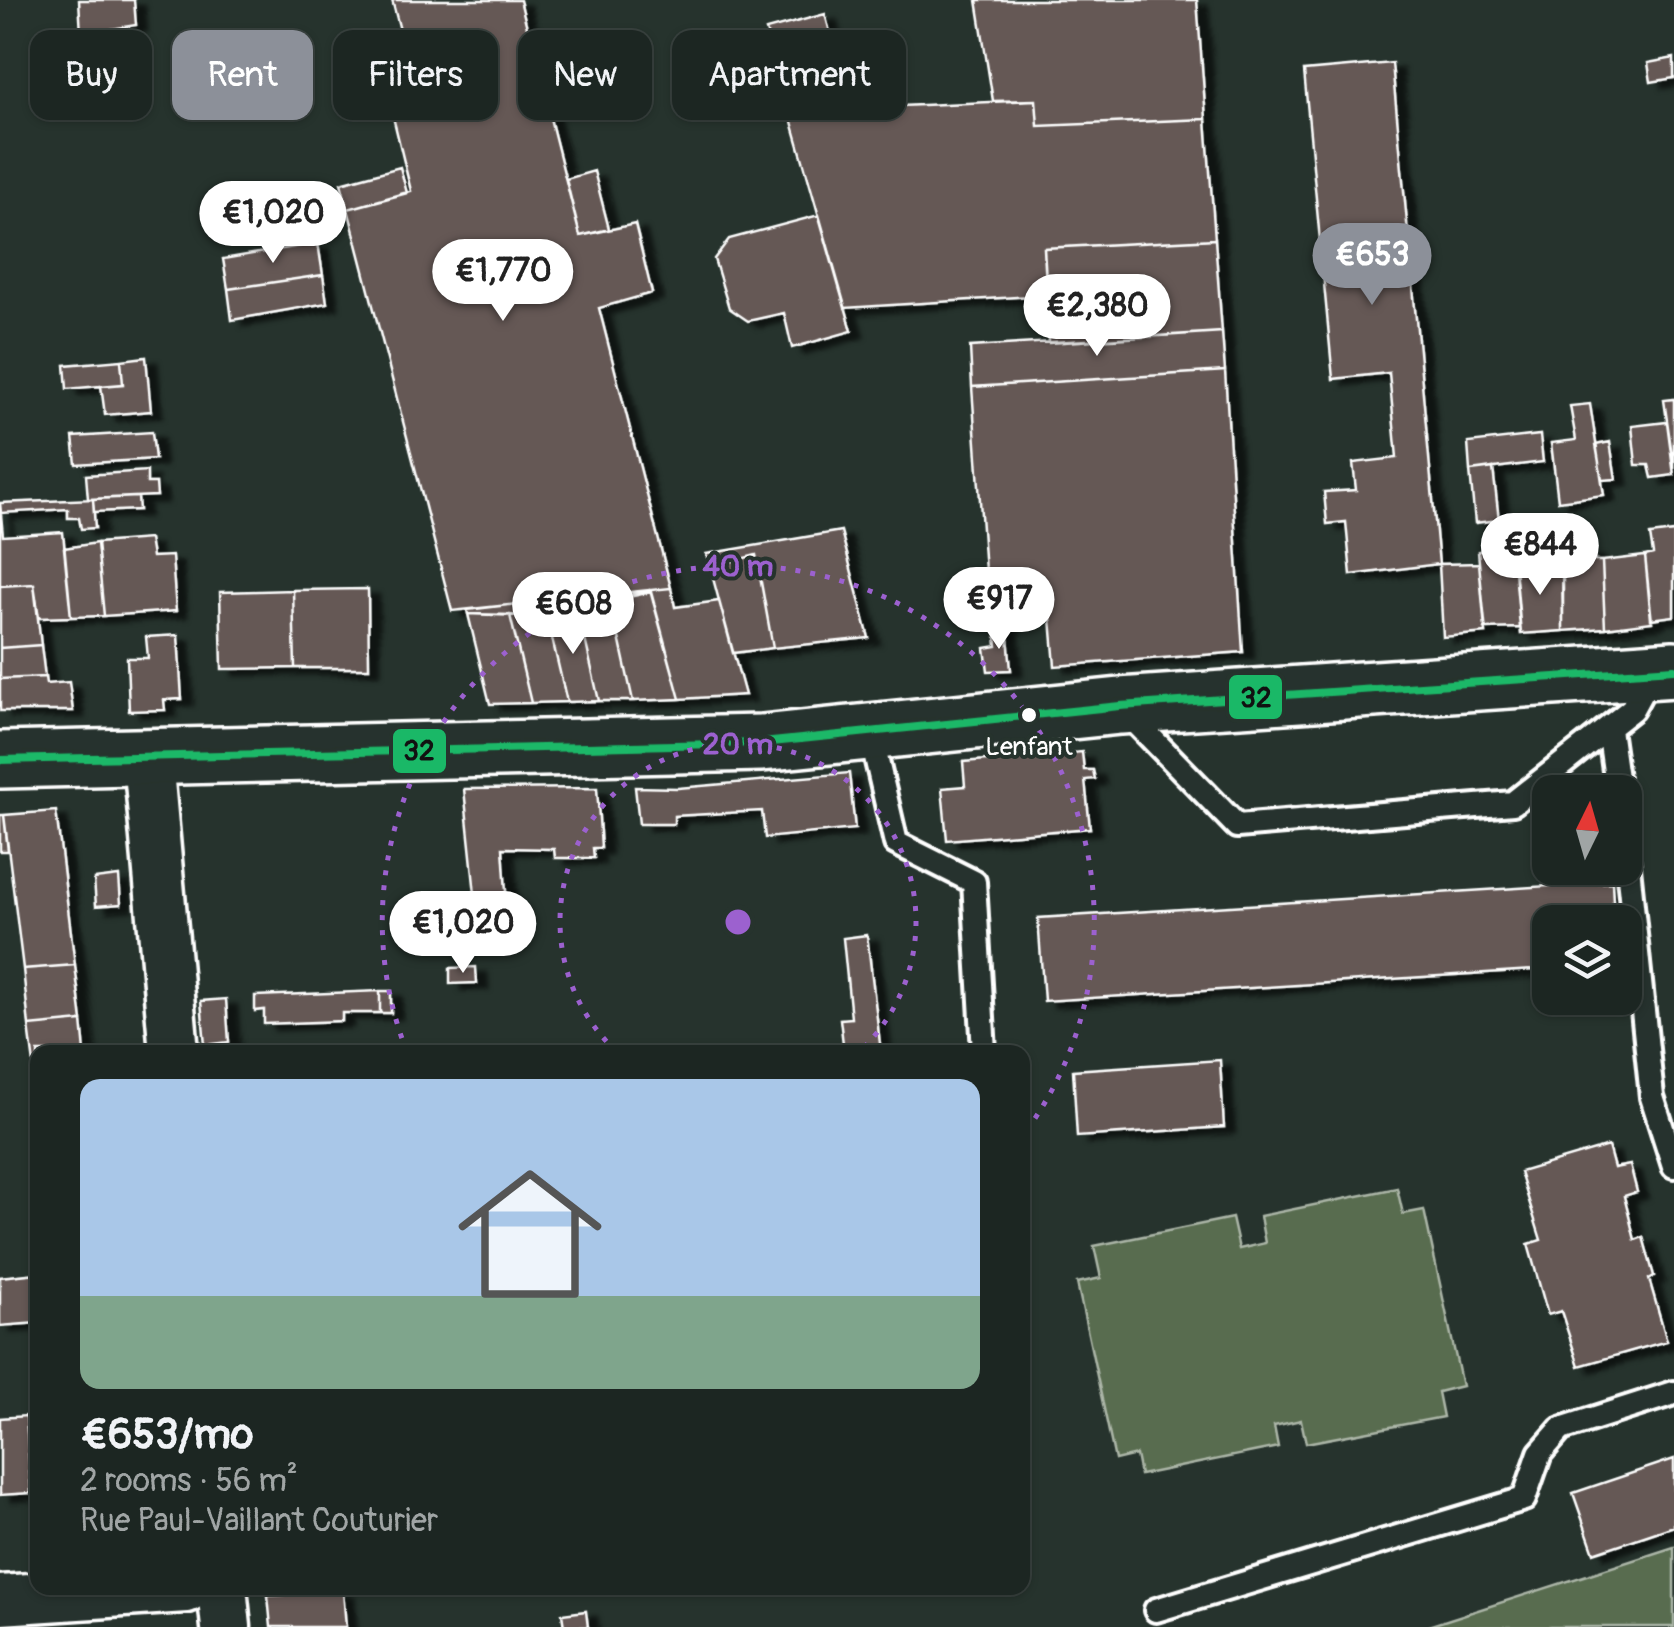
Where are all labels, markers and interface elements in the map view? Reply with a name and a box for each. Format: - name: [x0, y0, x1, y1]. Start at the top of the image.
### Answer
- chip: Buy: [30, 30, 152, 120]
- chip: Rent: [172, 30, 313, 120]
- chip: Filters: [333, 30, 498, 120]
- chip: New: [518, 30, 652, 120]
- chip: Apartment: [672, 30, 906, 120]
- pin: €1,020: [192, 181, 354, 266]
- text: €1,020: [221, 193, 325, 233]
- pin: €653: [1313, 223, 1431, 308]
- text: €653: [1335, 235, 1409, 275]
- pin: €1,770: [422, 239, 584, 324]
- text: €1,770: [454, 251, 552, 291]
- pin: €2,380: [1016, 274, 1178, 359]
- text: €2,380: [1046, 286, 1148, 326]
- pin: €844: [1481, 513, 1599, 598]
- text: €844: [1503, 525, 1577, 565]
- text: 40 m: [702, 548, 774, 585]
- pin: €917: [940, 567, 1058, 652]
- pin: €608: [514, 572, 632, 657]
- text: €917: [965, 579, 1033, 619]
- text: €608: [534, 584, 612, 624]
- line badge: 32: [1227, 673, 1284, 721]
- text: 32: [1240, 681, 1272, 716]
- marker: Lenfant: [1019, 705, 1039, 725]
- text: 20 m: [703, 726, 773, 763]
- line badge: 32: [391, 727, 448, 775]
- place label: Lenfant: [985, 731, 1073, 763]
- text: 32: [403, 734, 435, 769]
- north arrow: [1532, 775, 1642, 885]
- map controls: [1532, 775, 1642, 1015]
- pin: €1,020: [382, 891, 544, 976]
- text: €1,020: [411, 903, 515, 943]
- centre of rings: [720, 904, 756, 940]
- button: layers: [1532, 905, 1642, 1015]
- icon: home: [440, 1144, 620, 1324]
- text: €653/mo: [80, 1409, 253, 1461]
- text: 2 rooms · 56 m²: [80, 1461, 298, 1501]
- text: Rue Paul-Vaillant Couturier: [80, 1501, 438, 1541]

